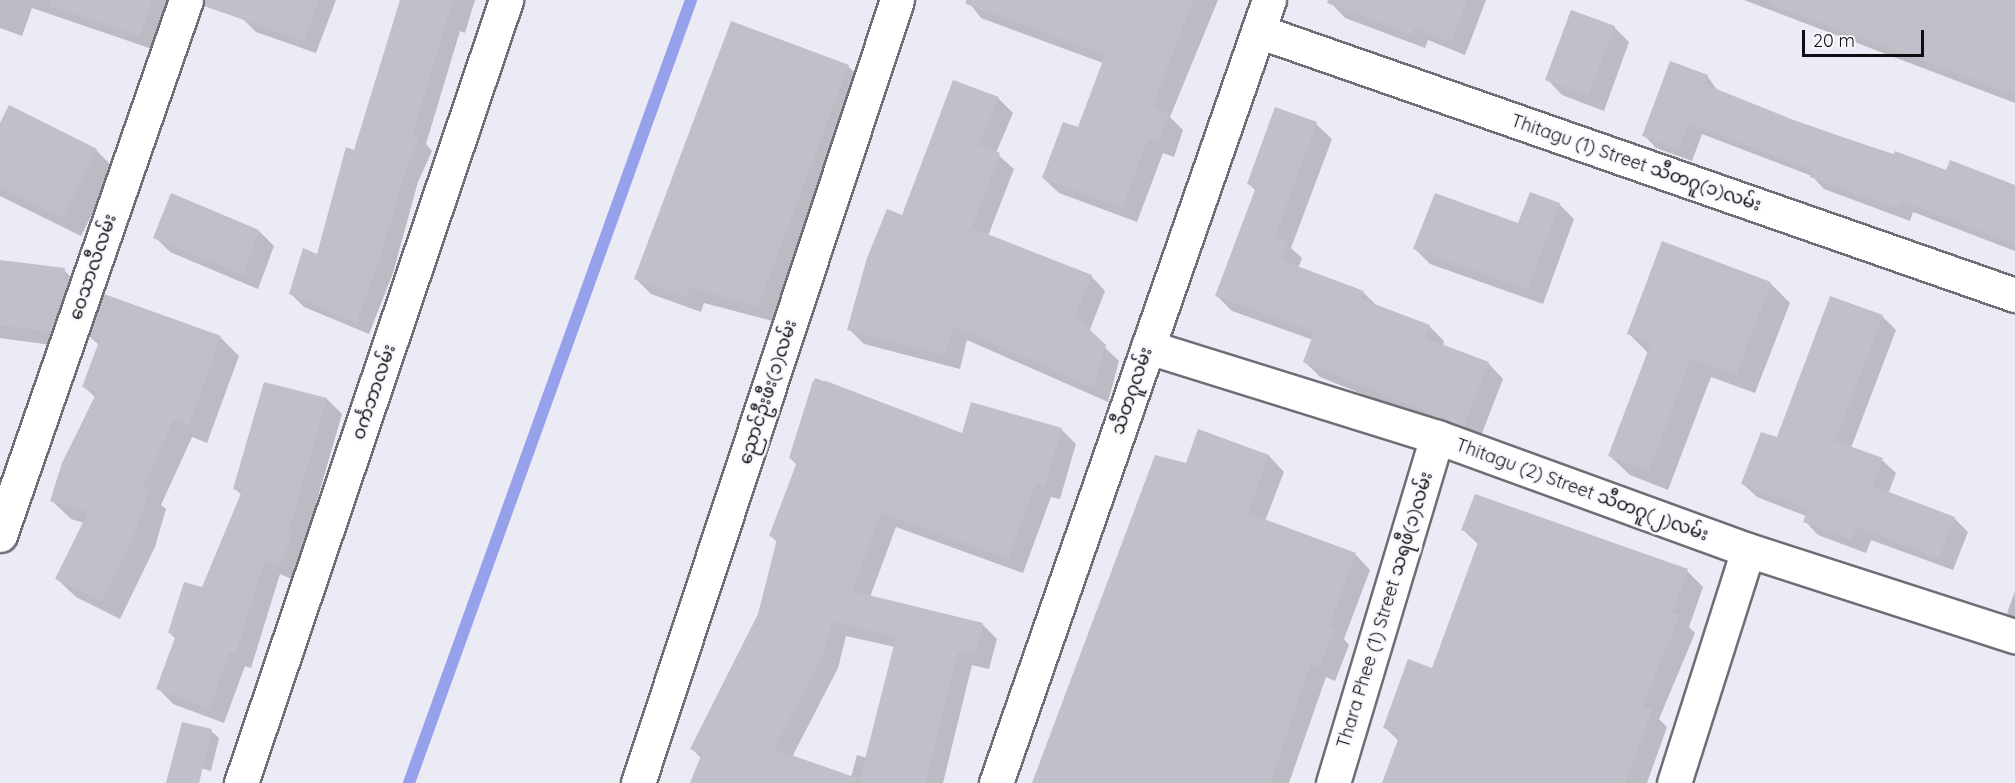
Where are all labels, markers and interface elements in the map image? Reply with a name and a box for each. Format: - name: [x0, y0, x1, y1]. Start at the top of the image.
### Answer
- scale bar: [1805, 18, 1926, 56]
- text: 20 m: [1813, 29, 1855, 52]
- street label: Thitagu (1) Street သီတဂူ(၁)လမ်း: [1508, 110, 1764, 216]
- street label: ဝေသာလီလမ်း: [65, 211, 121, 323]
- street label: ညောင်ဦးဖီး(၁)လမ်း: [734, 317, 802, 467]
- street label: ဝင်္ကဘာလမ်း: [348, 341, 400, 443]
- street label: သီတဂူလမ်း: [1107, 344, 1157, 438]
- street label: Thitagu (2) Street သီတဂူ(၂)လမ်း: [1453, 434, 1711, 546]
- street label: Thara Phee (1) Street သရဖီ(၁)လမ်း: [1333, 469, 1437, 751]

